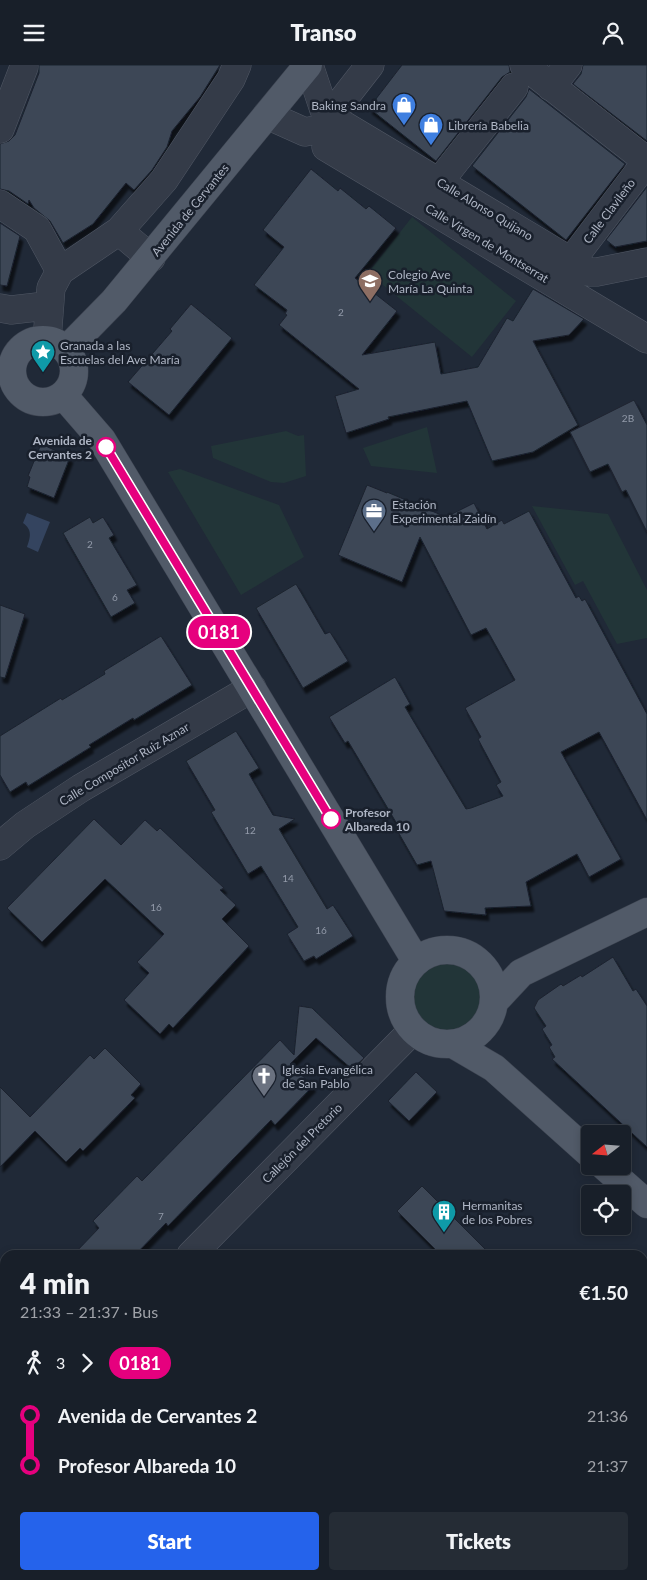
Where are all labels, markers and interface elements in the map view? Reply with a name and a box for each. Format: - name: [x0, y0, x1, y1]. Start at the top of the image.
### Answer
- icon: menu: [20, 19, 48, 47]
- text: Transo: [290, 19, 357, 46]
- icon: person: [599, 19, 627, 47]
- shop icon: Baking Sandra: [391, 92, 417, 126]
- place label: Baking Sandra: [311, 98, 386, 113]
- shop icon: Librería Babelia: [418, 112, 444, 146]
- place label: Librería Babelia: [448, 118, 529, 133]
- street label: Avenida de Cervantes: [148, 161, 232, 259]
- street label: Calle Alonso Quijano: [434, 174, 536, 244]
- street label: Calle Clavileño: [580, 175, 638, 246]
- street label: Calle Virgen de Montserrat: [423, 200, 552, 286]
- place label: Colegio Ave María La Quinta: [388, 267, 472, 296]
- school or university icon: Colegio Ave María La Quinta: [357, 268, 383, 302]
- house number: 2: [338, 306, 344, 318]
- place label: Granada a las Escuelas del Ave María: [60, 338, 180, 367]
- place icon: Granada a las Escuelas del Ave María: [30, 339, 56, 373]
- house number: 2B: [622, 412, 634, 424]
- place label: Avenida de Cervantes 2: [28, 433, 93, 462]
- marker: Avenida de Cervantes 2: [96, 437, 116, 457]
- place label: Estación Experimental Zaidín: [392, 497, 497, 526]
- office icon: Estación Experimental Zaidín: [361, 498, 387, 532]
- house number: 2: [87, 538, 93, 550]
- house number: 6: [112, 591, 118, 603]
- line badge: 0181: [184, 616, 254, 648]
- text: 0181: [198, 621, 240, 643]
- street label: Calle Compositor Ruiz Aznar: [56, 719, 192, 809]
- place label: Profesor Albareda 10: [344, 805, 410, 834]
- marker: Profesor Albareda 10: [321, 809, 341, 829]
- house number: 12: [244, 824, 256, 836]
- house number: 14: [282, 872, 294, 884]
- house number: 16: [150, 901, 162, 913]
- house number: 16: [315, 924, 327, 936]
- place label: Iglesia Evangélica de San Pablo: [282, 1062, 373, 1091]
- church icon: Iglesia Evangélica de San Pablo: [251, 1063, 277, 1097]
- street label: Callejón del Pretorio: [259, 1100, 345, 1186]
- north arrow: [581, 1125, 631, 1175]
- map controls: [581, 1125, 631, 1235]
- button: locate: [581, 1185, 631, 1235]
- place label: Hermanitas de los Pobres: [462, 1198, 532, 1227]
- building icon: Hermanitas de los Pobres: [431, 1199, 457, 1233]
- house number: 7: [158, 1210, 164, 1222]
- text: 4 min: [20, 1266, 90, 1300]
- text: €1.50: [579, 1281, 628, 1304]
- text: 21:33 – 21:37 · Bus: [20, 1302, 158, 1321]
- icon: walk: [20, 1349, 48, 1377]
- icon: forward: [73, 1349, 101, 1377]
- text: 0181: [119, 1352, 161, 1374]
- text: 3: [56, 1353, 65, 1372]
- text: Avenida de Cervantes 2: [58, 1404, 257, 1427]
- text: 21:36: [587, 1406, 628, 1425]
- text: Profesor Albareda 10: [58, 1454, 236, 1477]
- text: 21:37: [587, 1456, 628, 1475]
- button: Start: [20, 1512, 319, 1570]
- button: Tickets: [329, 1512, 628, 1570]

